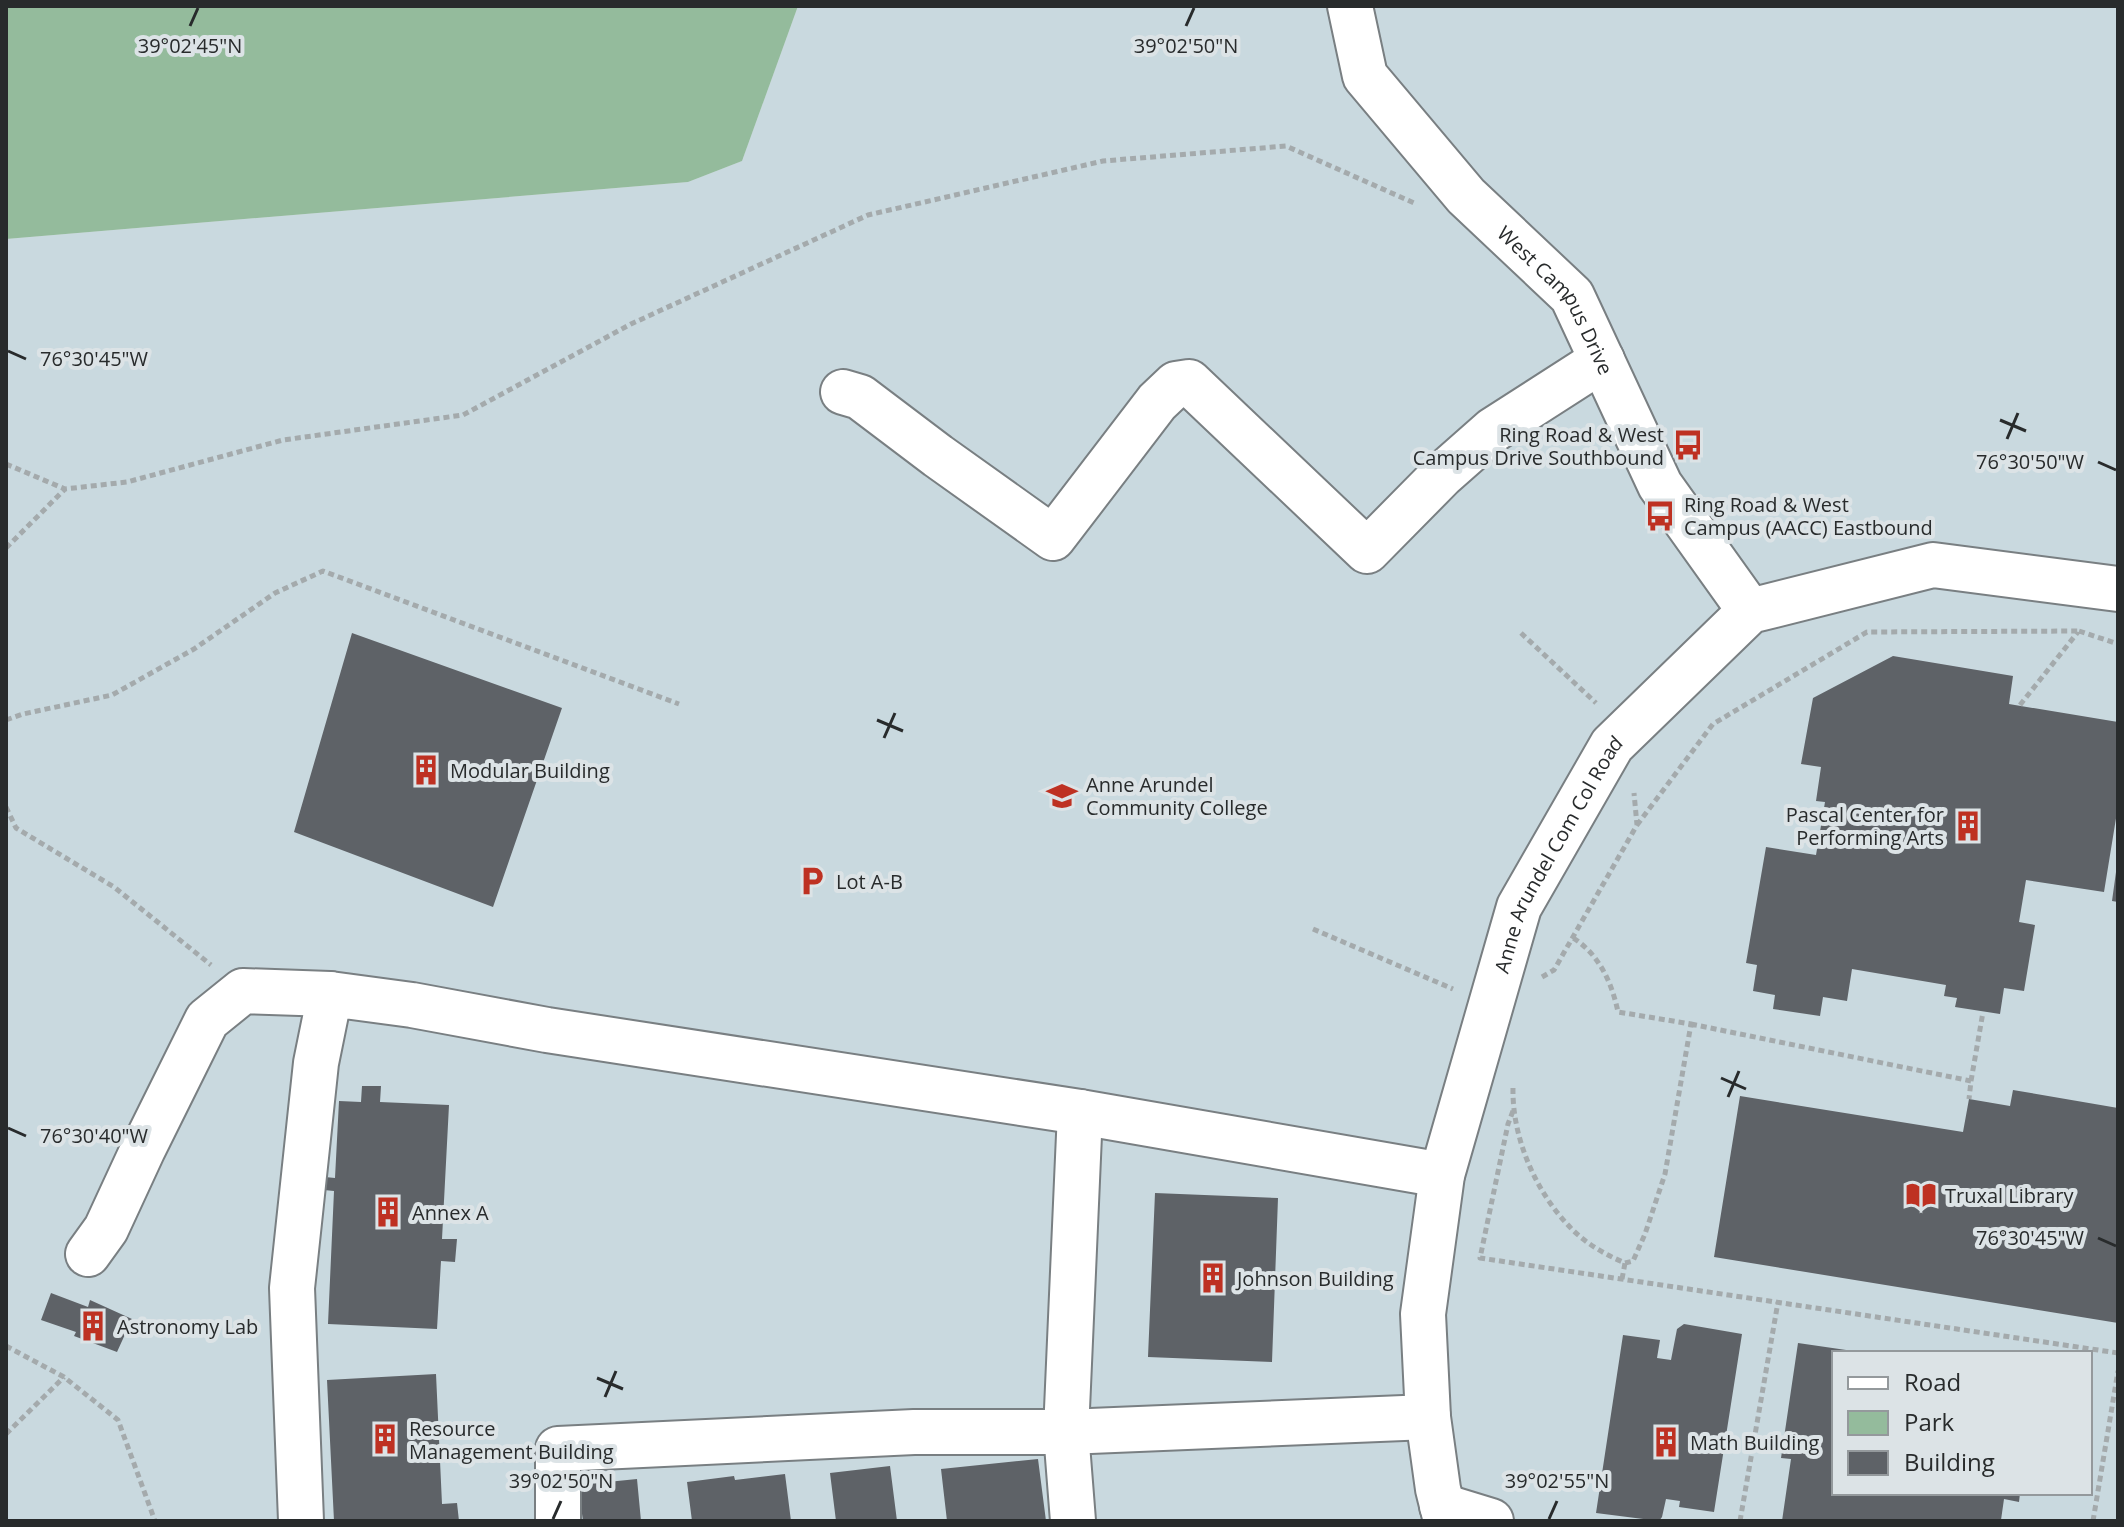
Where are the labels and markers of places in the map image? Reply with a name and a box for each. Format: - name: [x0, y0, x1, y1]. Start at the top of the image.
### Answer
- place label: Ring Road & West Campus Drive Southbound: [1413, 421, 1664, 471]
- bus stop icon: Ring Road & West Campus Drive Southbound: [1671, 428, 1705, 462]
- place label: Ring Road & West Campus (AACC) Eastbound: [1684, 491, 1933, 541]
- bus stop icon: Ring Road & West Campus (AACC) Eastbound: [1643, 499, 1677, 533]
- building icon: Modular Building: [409, 753, 443, 787]
- place label: Modular Building: [450, 757, 610, 784]
- place label: Anne Arundel Community College: [1086, 771, 1268, 821]
- school or university icon: Anne Arundel Community College: [1045, 779, 1079, 813]
- place label: Pascal Center for Performing Arts: [1786, 801, 1944, 851]
- building icon: Pascal Center for Performing Arts: [1951, 809, 1985, 843]
- parking icon: Lot A-B: [795, 864, 829, 898]
- place label: Lot A-B: [836, 868, 903, 895]
- library icon: Truxal Library: [1904, 1178, 1938, 1212]
- place label: Truxal Library: [1945, 1182, 2074, 1209]
- building icon: Annex A: [371, 1195, 405, 1229]
- place label: Annex A: [412, 1199, 489, 1226]
- building icon: Johnson Building: [1196, 1261, 1230, 1295]
- place label: Johnson Building: [1235, 1265, 1394, 1292]
- building icon: Astronomy Lab: [76, 1309, 110, 1343]
- place label: Astronomy Lab: [117, 1313, 258, 1340]
- place label: Resource Management Building: [409, 1415, 614, 1465]
- building icon: Resource Management Building: [368, 1422, 402, 1456]
- building icon: Math Building: [1649, 1425, 1683, 1459]
- place label: Math Building: [1690, 1429, 1820, 1456]

